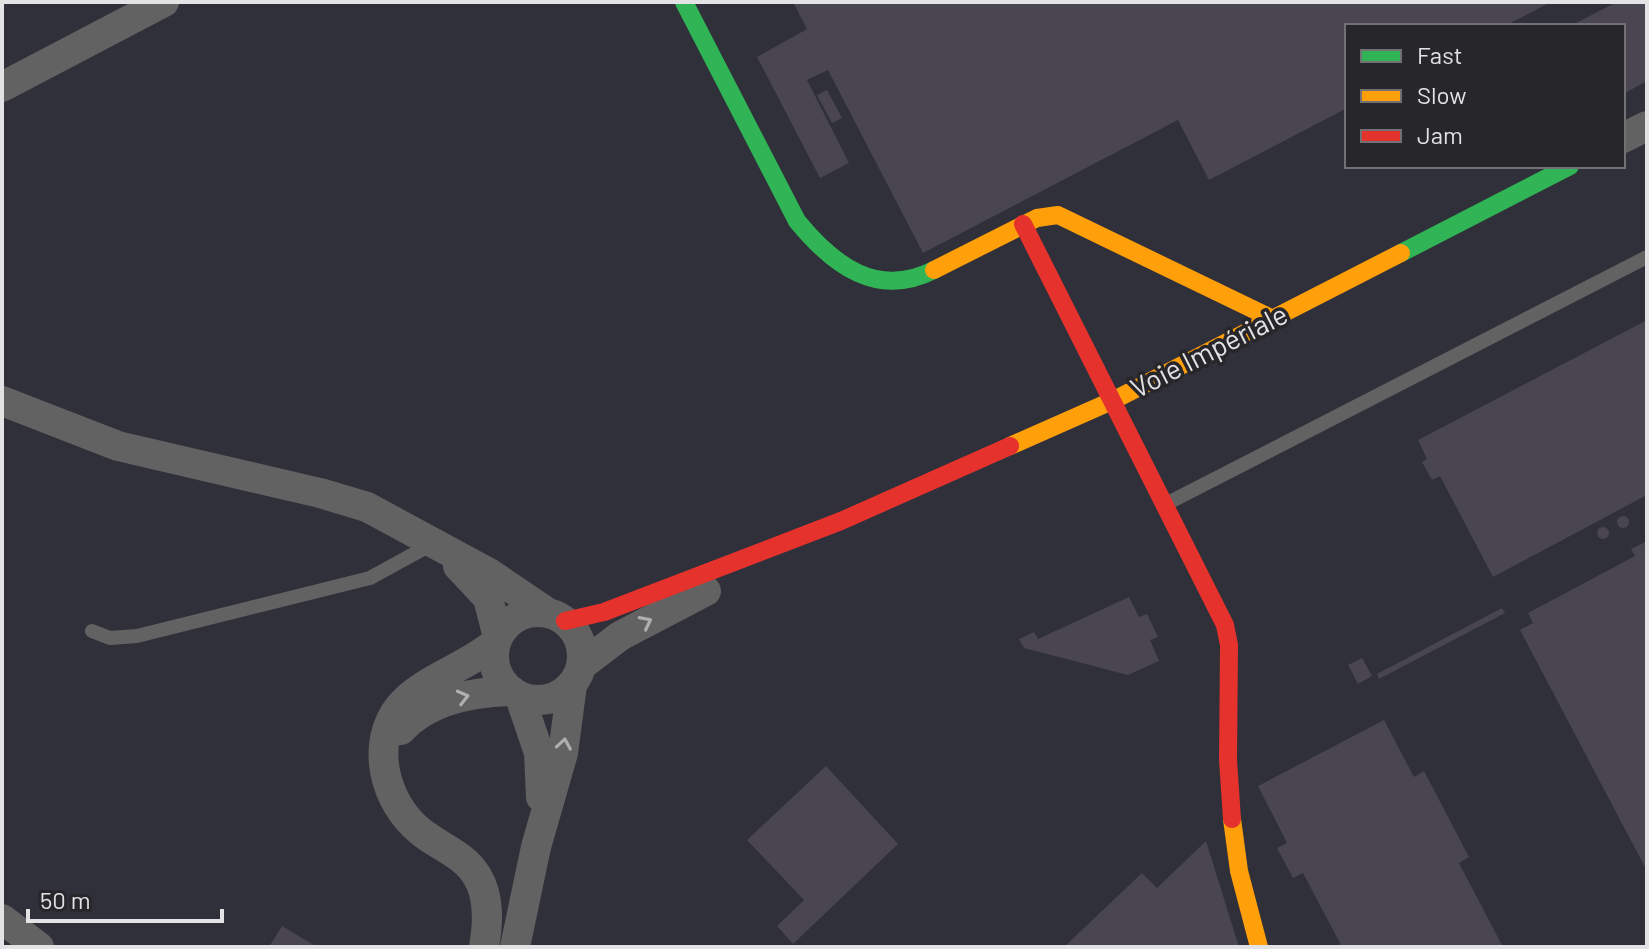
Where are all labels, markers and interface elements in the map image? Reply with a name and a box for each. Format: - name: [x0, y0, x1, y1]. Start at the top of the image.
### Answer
- legend: [1345, 24, 1625, 168]
- text: Fast: [1417, 40, 1462, 69]
- text: Slow: [1417, 80, 1466, 109]
- text: Jam: [1417, 120, 1463, 149]
- street label: Voie Impériale: [1124, 296, 1293, 404]
- one-way arrow: [637, 616, 652, 631]
- one-way arrow: [456, 690, 469, 707]
- one-way arrow: [555, 738, 572, 751]
- scale bar: [28, 873, 222, 923]
- text: 50 m: [40, 885, 91, 914]

